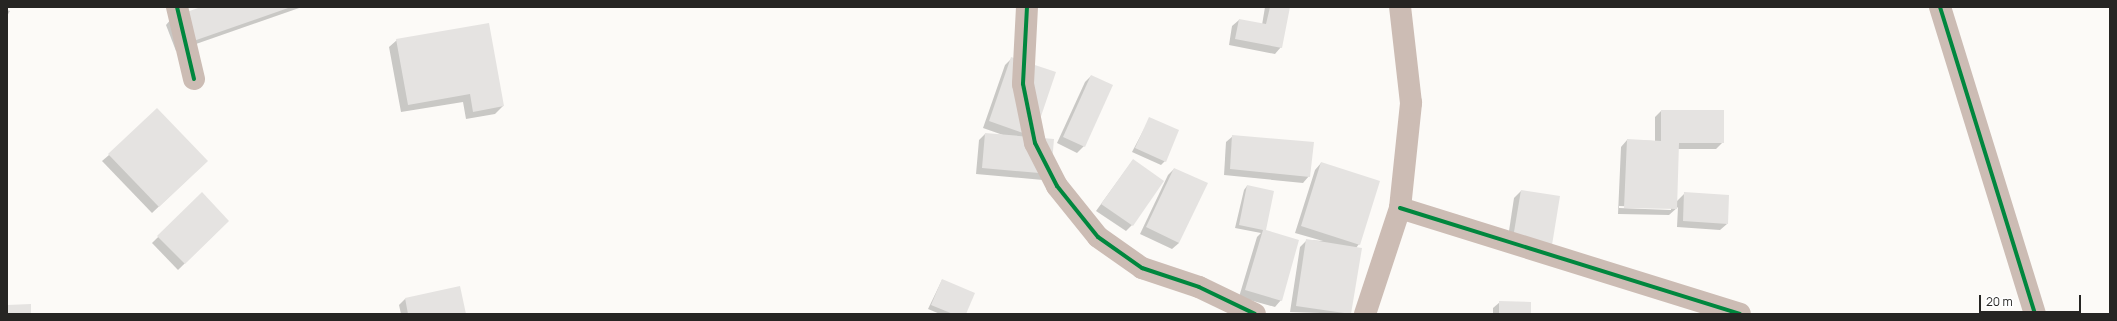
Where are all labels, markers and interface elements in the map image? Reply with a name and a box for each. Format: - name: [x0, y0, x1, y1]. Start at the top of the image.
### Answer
- scale bar: [1981, 287, 2083, 313]
- text: 20 m: [1986, 293, 2013, 310]

